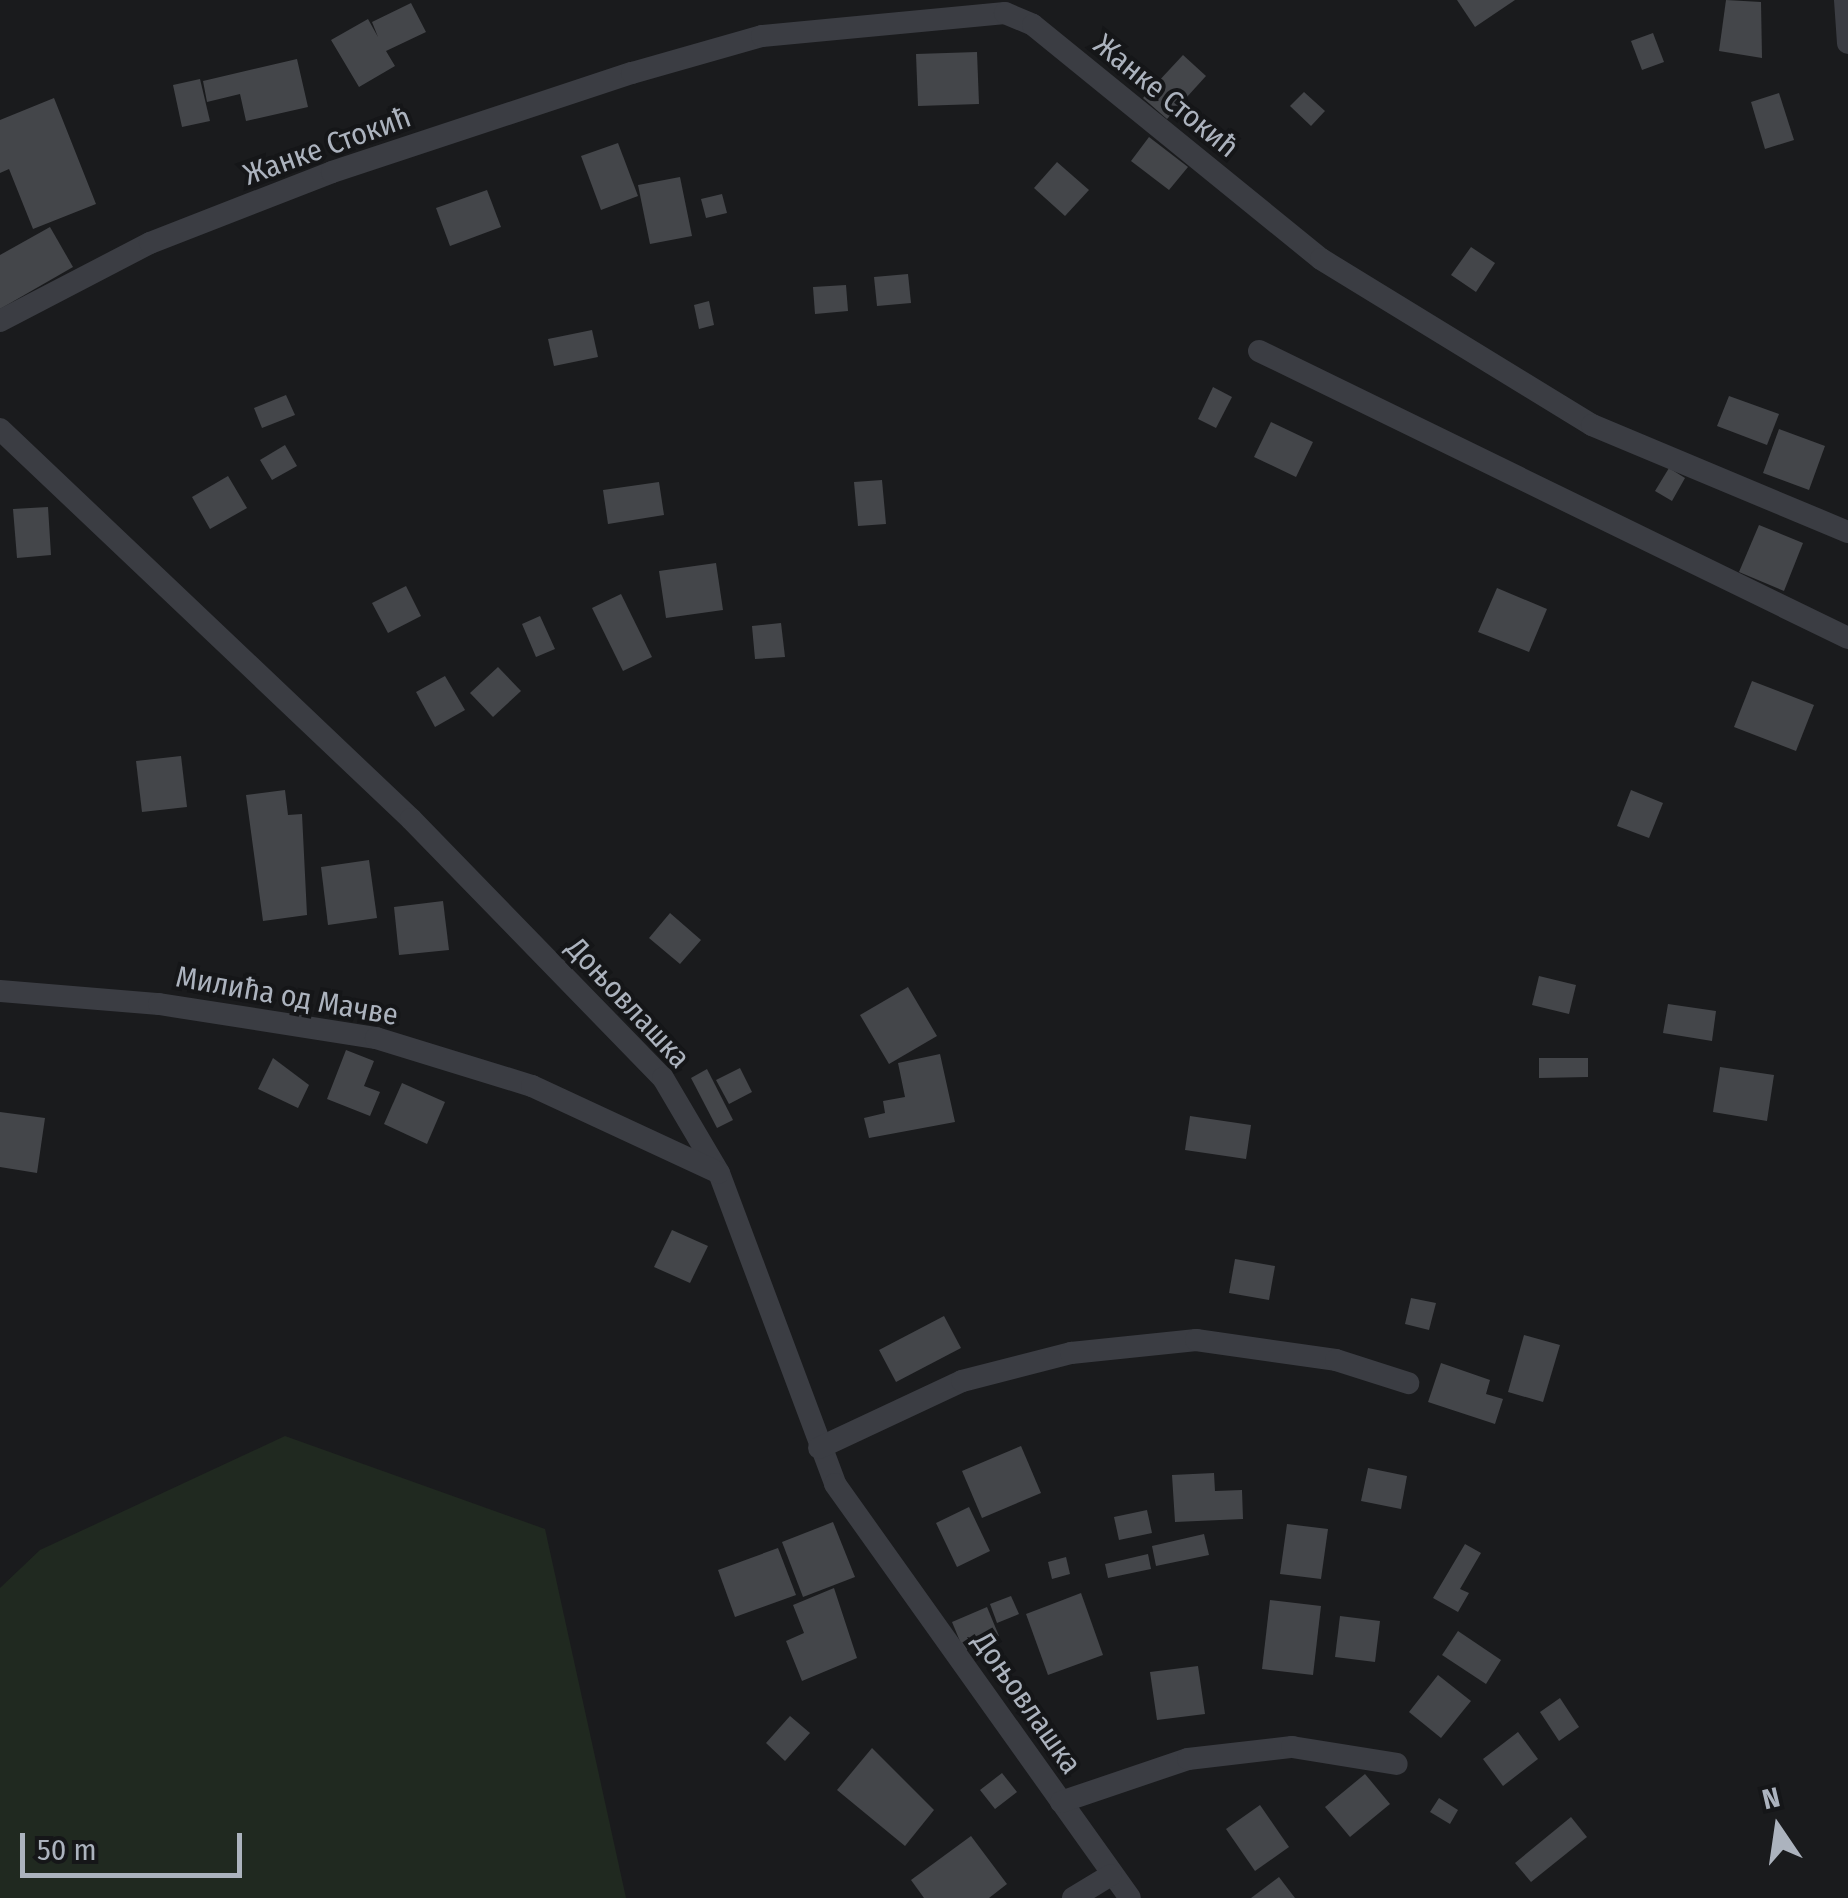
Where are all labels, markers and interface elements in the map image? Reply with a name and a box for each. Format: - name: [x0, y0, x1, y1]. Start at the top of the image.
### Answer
- street label: Жанке Стокић: [1086, 27, 1246, 165]
- street label: Жанке Стокић: [238, 99, 416, 193]
- street label: Доњовлашка: [559, 930, 697, 1076]
- street label: Милића од Мачве: [173, 959, 401, 1033]
- street label: Доњовлашка: [965, 1625, 1089, 1781]
- north arrow: [1728, 1778, 1828, 1878]
- text: N: [1759, 1780, 1783, 1816]
- scale bar: [25, 1813, 248, 1875]
- text: 50 m: [37, 1832, 97, 1868]

